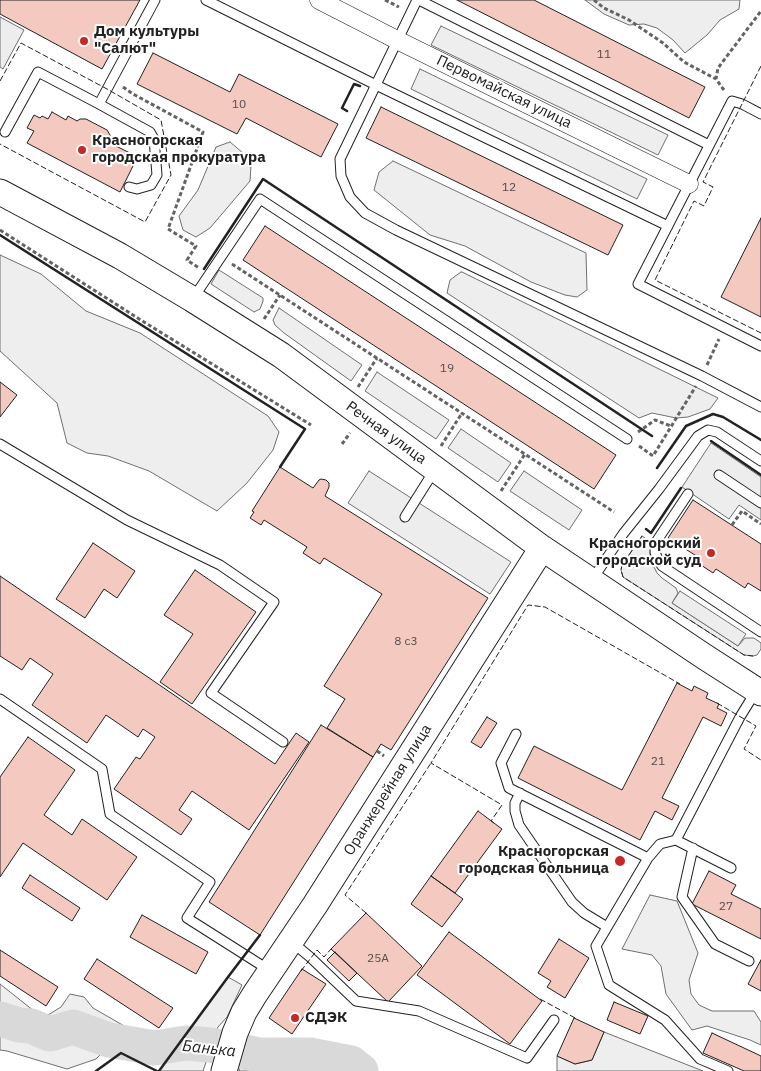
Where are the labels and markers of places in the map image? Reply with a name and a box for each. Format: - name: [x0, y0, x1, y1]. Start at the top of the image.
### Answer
- place label: Дом культуры "Салют": [94, 23, 199, 58]
- marker: Дом культуры "Салют": [78, 35, 90, 47]
- place label: Красногорская городская прокуратура: [92, 132, 266, 167]
- marker: Красногорская городская прокуратура: [76, 144, 88, 156]
- place label: Красногорский городской суд: [589, 535, 701, 570]
- marker: Красногорский городской суд: [705, 547, 717, 559]
- place label: Красногорская городская больница: [459, 843, 609, 878]
- marker: Красногорская городская больница: [613, 854, 627, 868]
- place label: СДЭК: [305, 1009, 347, 1027]
- marker: СДЭК: [289, 1012, 301, 1024]

